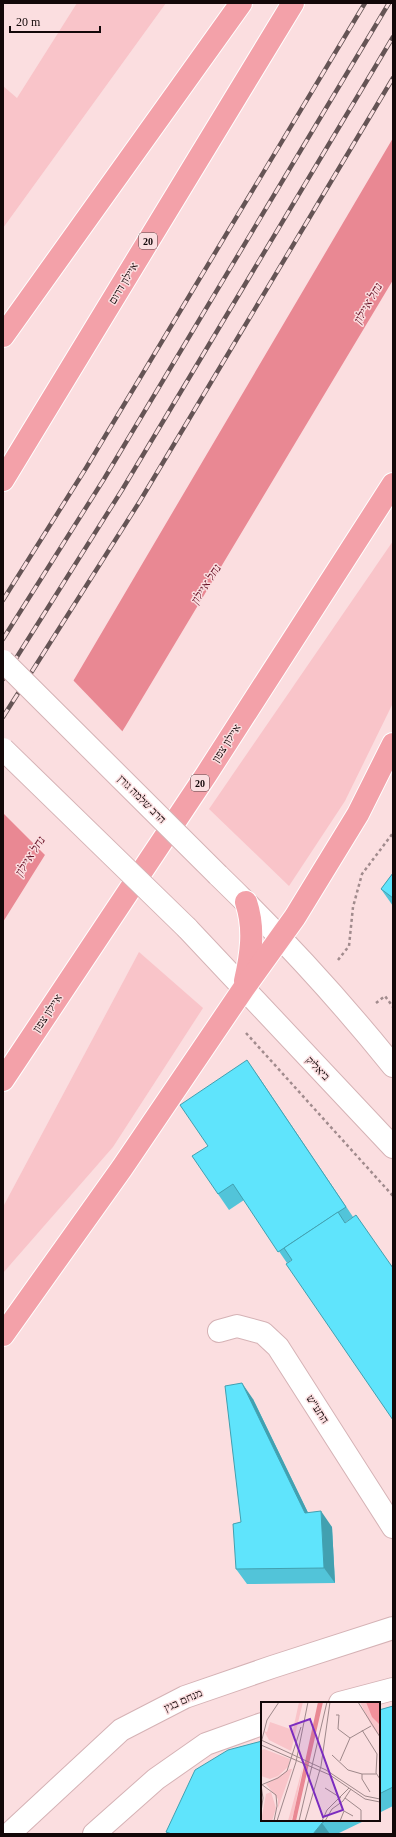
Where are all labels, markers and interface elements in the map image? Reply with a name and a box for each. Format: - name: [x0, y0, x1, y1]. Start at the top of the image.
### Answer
- scale bar: [10, 8, 100, 34]
- text: 20 m: [16, 15, 41, 29]
- road number: 20: [139, 233, 157, 249]
- street label: איילון דרום: [106, 260, 140, 306]
- water label: נחל איילון: [351, 280, 385, 326]
- water label: נחל איילון: [188, 561, 224, 607]
- street label: איילון צפון: [209, 721, 243, 764]
- street label: הרב שלמה גורן: [115, 772, 169, 826]
- road number: 20: [191, 775, 209, 791]
- water label: נחל איילון: [12, 833, 48, 879]
- street label: איילון צפון: [30, 991, 64, 1034]
- street label: ביאליק: [304, 1054, 332, 1082]
- street label: התע"ש: [304, 1393, 332, 1425]
- street label: מנחם בגין: [162, 1686, 204, 1714]
- inset map: [261, 1702, 380, 1821]

